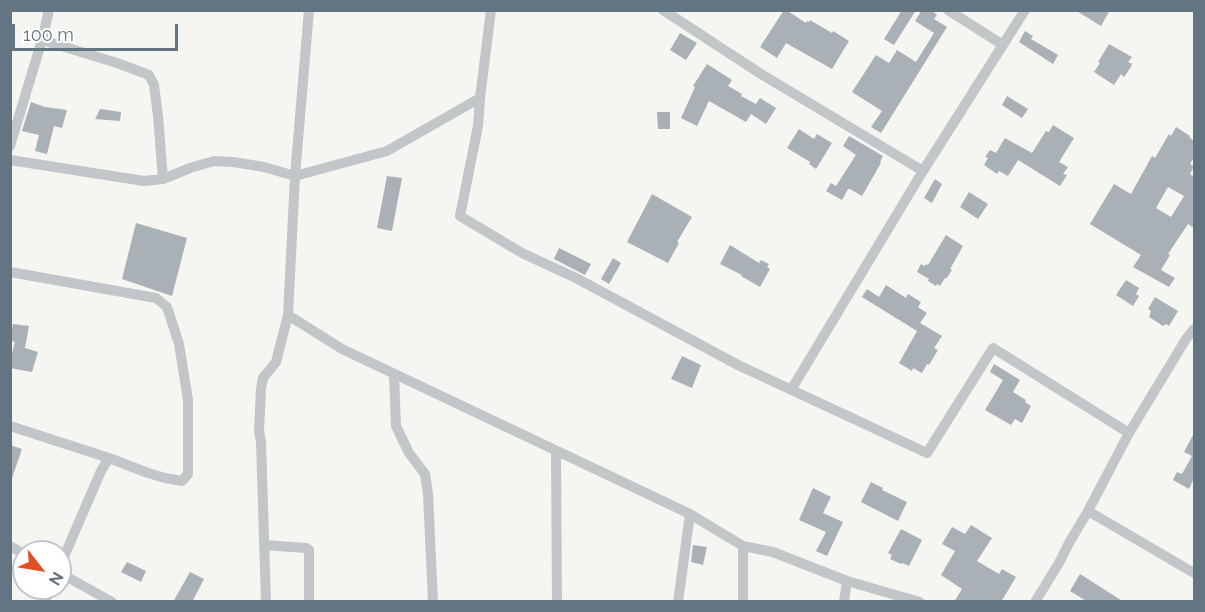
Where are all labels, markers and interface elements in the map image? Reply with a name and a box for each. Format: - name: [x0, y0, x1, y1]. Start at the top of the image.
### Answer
- scale bar: [15, 12, 182, 50]
- text: 100 m: [23, 24, 74, 45]
- north arrow: [12, 540, 72, 600]
- text: N: [45, 568, 67, 589]

